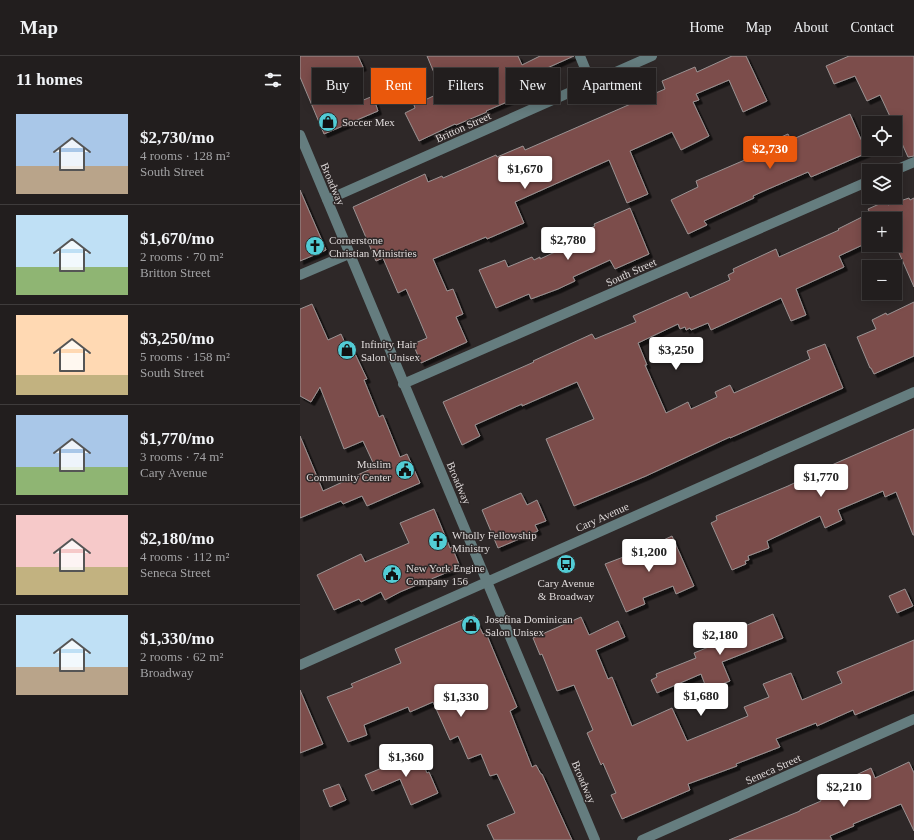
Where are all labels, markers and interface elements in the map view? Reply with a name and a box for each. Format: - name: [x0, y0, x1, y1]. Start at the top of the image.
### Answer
- text: Map: [20, 17, 58, 38]
- text: Home: [690, 20, 724, 35]
- text: Map: [746, 20, 771, 35]
- text: About: [793, 20, 828, 35]
- text: Contact: [850, 20, 894, 35]
- chip: Buy: [312, 68, 363, 104]
- chip: Rent: [371, 68, 426, 104]
- chip: Filters: [434, 68, 498, 104]
- chip: New: [506, 68, 560, 104]
- chip: Apartment: [568, 68, 656, 104]
- icon: filters: [262, 69, 284, 91]
- text: 11 homes: [16, 70, 83, 89]
- street label: Britton Street: [433, 109, 493, 145]
- shop icon: Soccer Mex: [317, 111, 339, 133]
- place label: Soccer Mex: [342, 116, 395, 128]
- map controls: [862, 116, 902, 300]
- button: locate: [862, 116, 902, 156]
- text: $2,730/mo: [140, 128, 214, 147]
- icon: home: [48, 130, 96, 178]
- pin: $2,730: [737, 136, 803, 170]
- text: $2,730: [752, 141, 788, 156]
- text: 4 rooms · 128 m²: [140, 148, 230, 163]
- pin: $1,670: [492, 156, 558, 190]
- street label: Broadway: [319, 161, 348, 208]
- text: $1,670: [507, 161, 543, 176]
- text: South Street: [140, 164, 204, 179]
- button: layers: [862, 164, 902, 204]
- button: +: [862, 212, 902, 252]
- pin: $2,780: [535, 227, 601, 261]
- text: $1,670/mo: [140, 229, 214, 248]
- icon: home: [48, 231, 96, 279]
- text: $2,780: [550, 232, 586, 247]
- place label: Cornerstone Christian Ministries: [329, 234, 417, 259]
- church icon: Cornerstone Christian Ministries: [304, 235, 326, 257]
- text: 2 rooms · 70 m²: [140, 249, 223, 264]
- street label: South Street: [604, 256, 658, 288]
- button: −: [862, 260, 902, 300]
- text: Britton Street: [140, 265, 210, 280]
- text: $3,250/mo: [140, 329, 214, 348]
- icon: home: [48, 331, 96, 379]
- pin: $3,250: [643, 337, 709, 371]
- place label: Infinity Hair Salon Unisex: [361, 338, 420, 363]
- shop icon: Infinity Hair Salon Unisex: [336, 339, 358, 361]
- text: $3,250: [658, 342, 694, 357]
- text: 5 rooms · 158 m²: [140, 349, 230, 364]
- text: South Street: [140, 365, 204, 380]
- text: $1,770/mo: [140, 429, 214, 448]
- icon: home: [48, 431, 96, 479]
- text: 3 rooms · 74 m²: [140, 449, 223, 464]
- place label: Muslim Community Center: [306, 458, 391, 483]
- public building icon: Muslim Community Center: [394, 459, 416, 481]
- street label: Broadway: [445, 460, 474, 507]
- pin: $1,770: [788, 464, 854, 498]
- text: Cary Avenue: [140, 465, 207, 480]
- text: $1,770: [803, 469, 839, 484]
- street label: Cary Avenue: [574, 500, 631, 534]
- text: $2,180/mo: [140, 529, 214, 548]
- place label: Wholly Fellowship Ministry: [452, 529, 537, 554]
- church icon: Wholly Fellowship Ministry: [427, 530, 449, 552]
- icon: home: [48, 531, 96, 579]
- pin: $1,200: [616, 539, 682, 573]
- text: $1,200: [631, 544, 667, 559]
- text: 4 rooms · 112 m²: [140, 549, 229, 564]
- bus stop icon: Cary Avenue & Broadway: [555, 553, 577, 575]
- place label: New York Engine Company 156: [406, 562, 485, 587]
- public building icon: New York Engine Company 156: [381, 563, 403, 585]
- text: Seneca Street: [140, 565, 210, 580]
- place label: Cary Avenue & Broadway: [538, 577, 595, 602]
- place label: Josefina Dominican Salon Unisex: [485, 613, 573, 638]
- shop icon: Josefina Dominican Salon Unisex: [460, 614, 482, 636]
- pin: $2,180: [687, 622, 753, 656]
- text: $2,180: [702, 627, 738, 642]
- text: $1,330/mo: [140, 629, 214, 648]
- icon: home: [48, 631, 96, 679]
- text: 2 rooms · 62 m²: [140, 649, 223, 664]
- text: Broadway: [140, 665, 193, 680]
- pin: $1,680: [668, 683, 734, 717]
- pin: $1,330: [428, 684, 494, 718]
- text: $1,680: [683, 688, 719, 703]
- text: $1,330: [443, 689, 479, 704]
- pin: $1,360: [373, 744, 439, 778]
- text: $1,360: [388, 749, 424, 764]
- street label: Seneca Street: [743, 751, 803, 787]
- street label: Broadway: [570, 759, 599, 806]
- pin: $2,210: [811, 774, 877, 808]
- text: $2,210: [826, 779, 862, 794]

